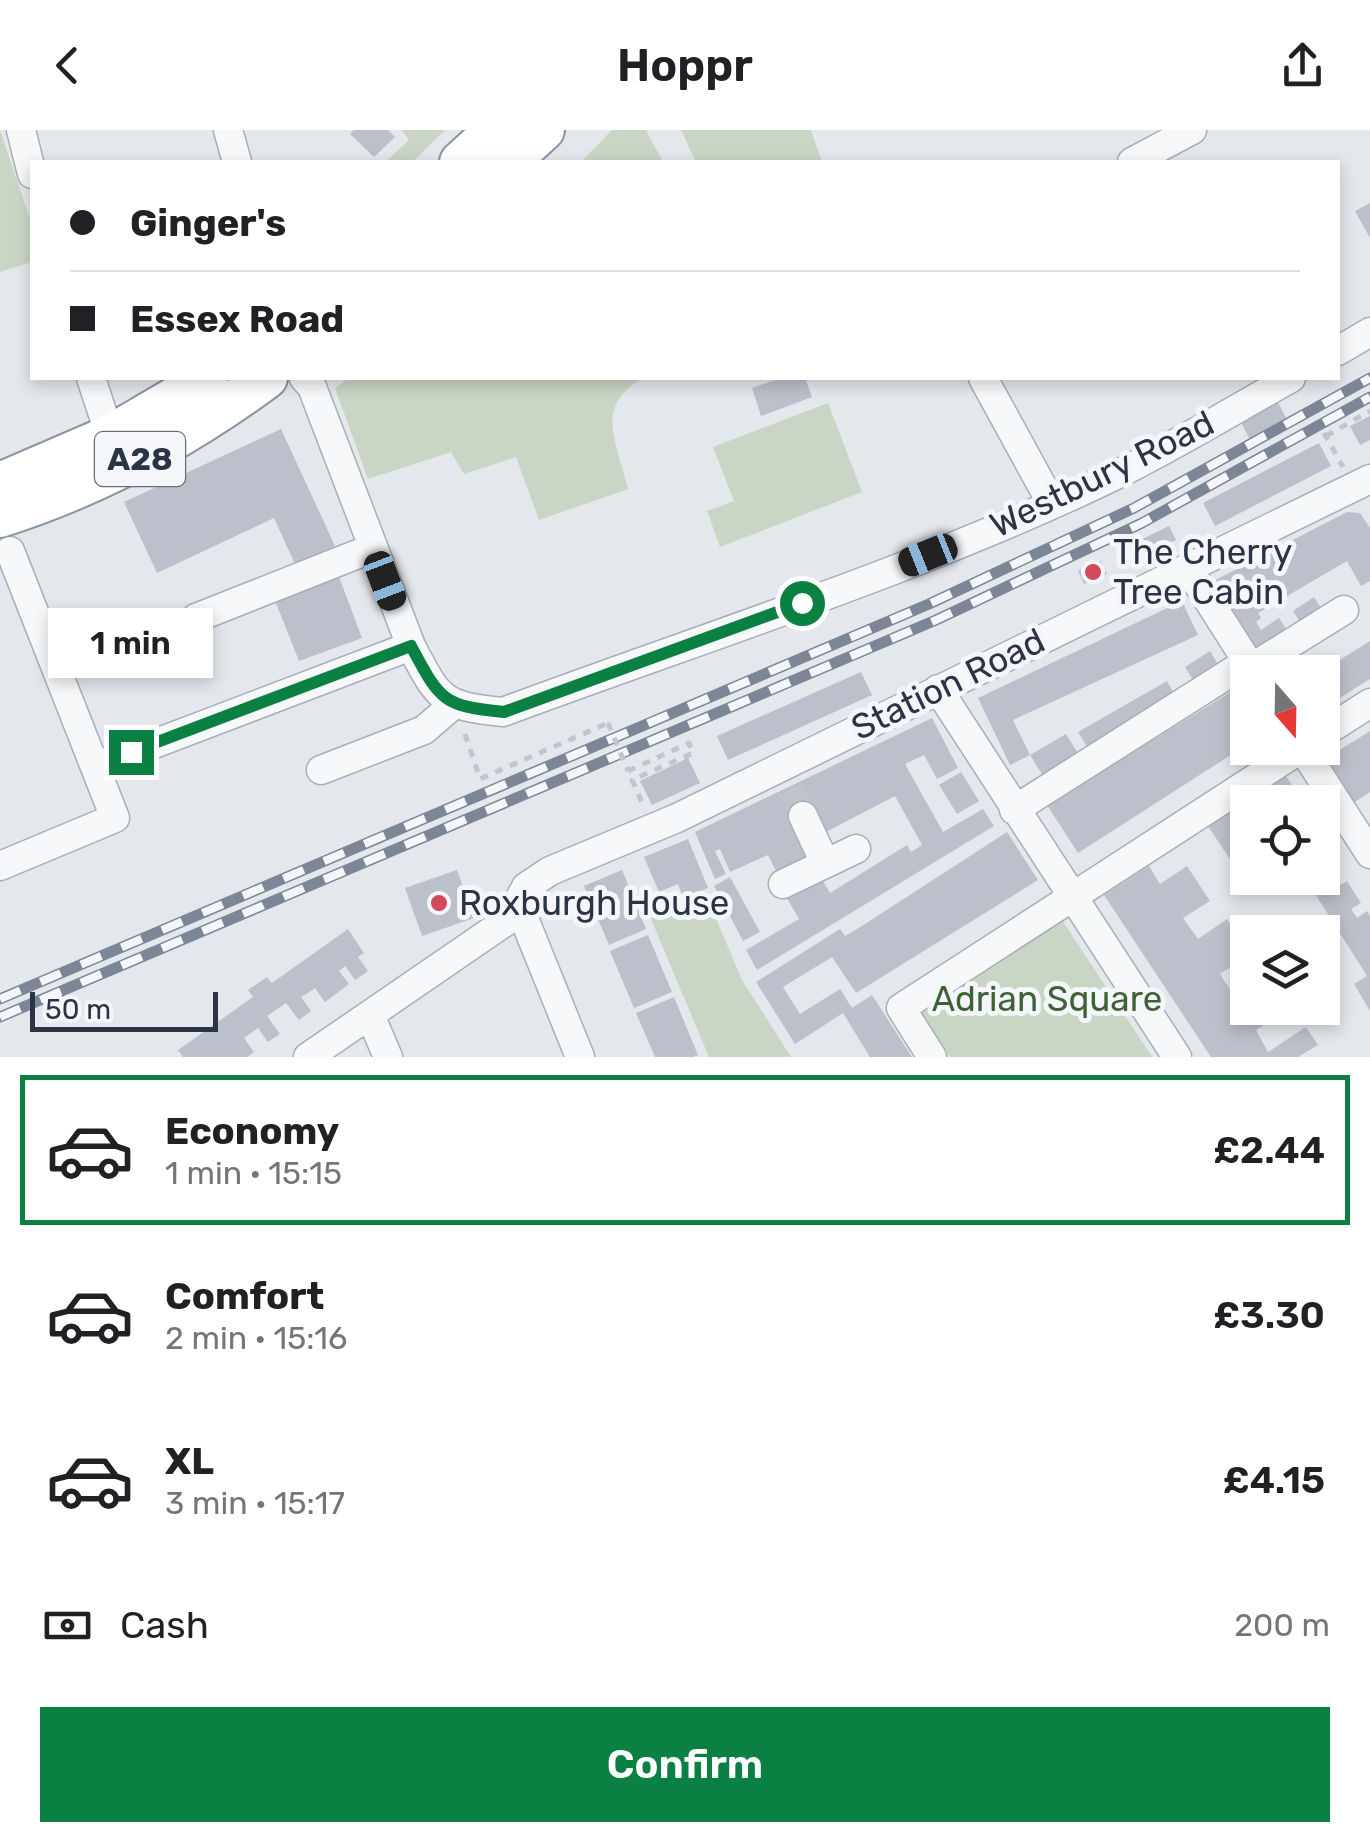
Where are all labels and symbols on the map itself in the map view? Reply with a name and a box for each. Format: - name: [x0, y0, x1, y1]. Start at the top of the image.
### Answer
- street label: Westbury Road: [983, 402, 1221, 546]
- road number: A28: [95, 432, 185, 486]
- car: [895, 530, 961, 580]
- place label: The Cherry Tree Cabin: [1113, 531, 1292, 613]
- car: [360, 548, 410, 614]
- marker: The Cherry Tree Cabin: [1082, 561, 1104, 583]
- route start: [780, 581, 825, 626]
- callout: 1 min: [48, 607, 214, 677]
- street label: Station Road: [845, 619, 1051, 749]
- north arrow: [1230, 655, 1340, 765]
- route end: [109, 730, 154, 775]
- place label: Roxburgh House: [459, 882, 729, 924]
- marker: Roxburgh House: [428, 892, 450, 914]
- park label: Adrian Square: [932, 978, 1162, 1020]
- scale bar: [30, 987, 218, 1031]

